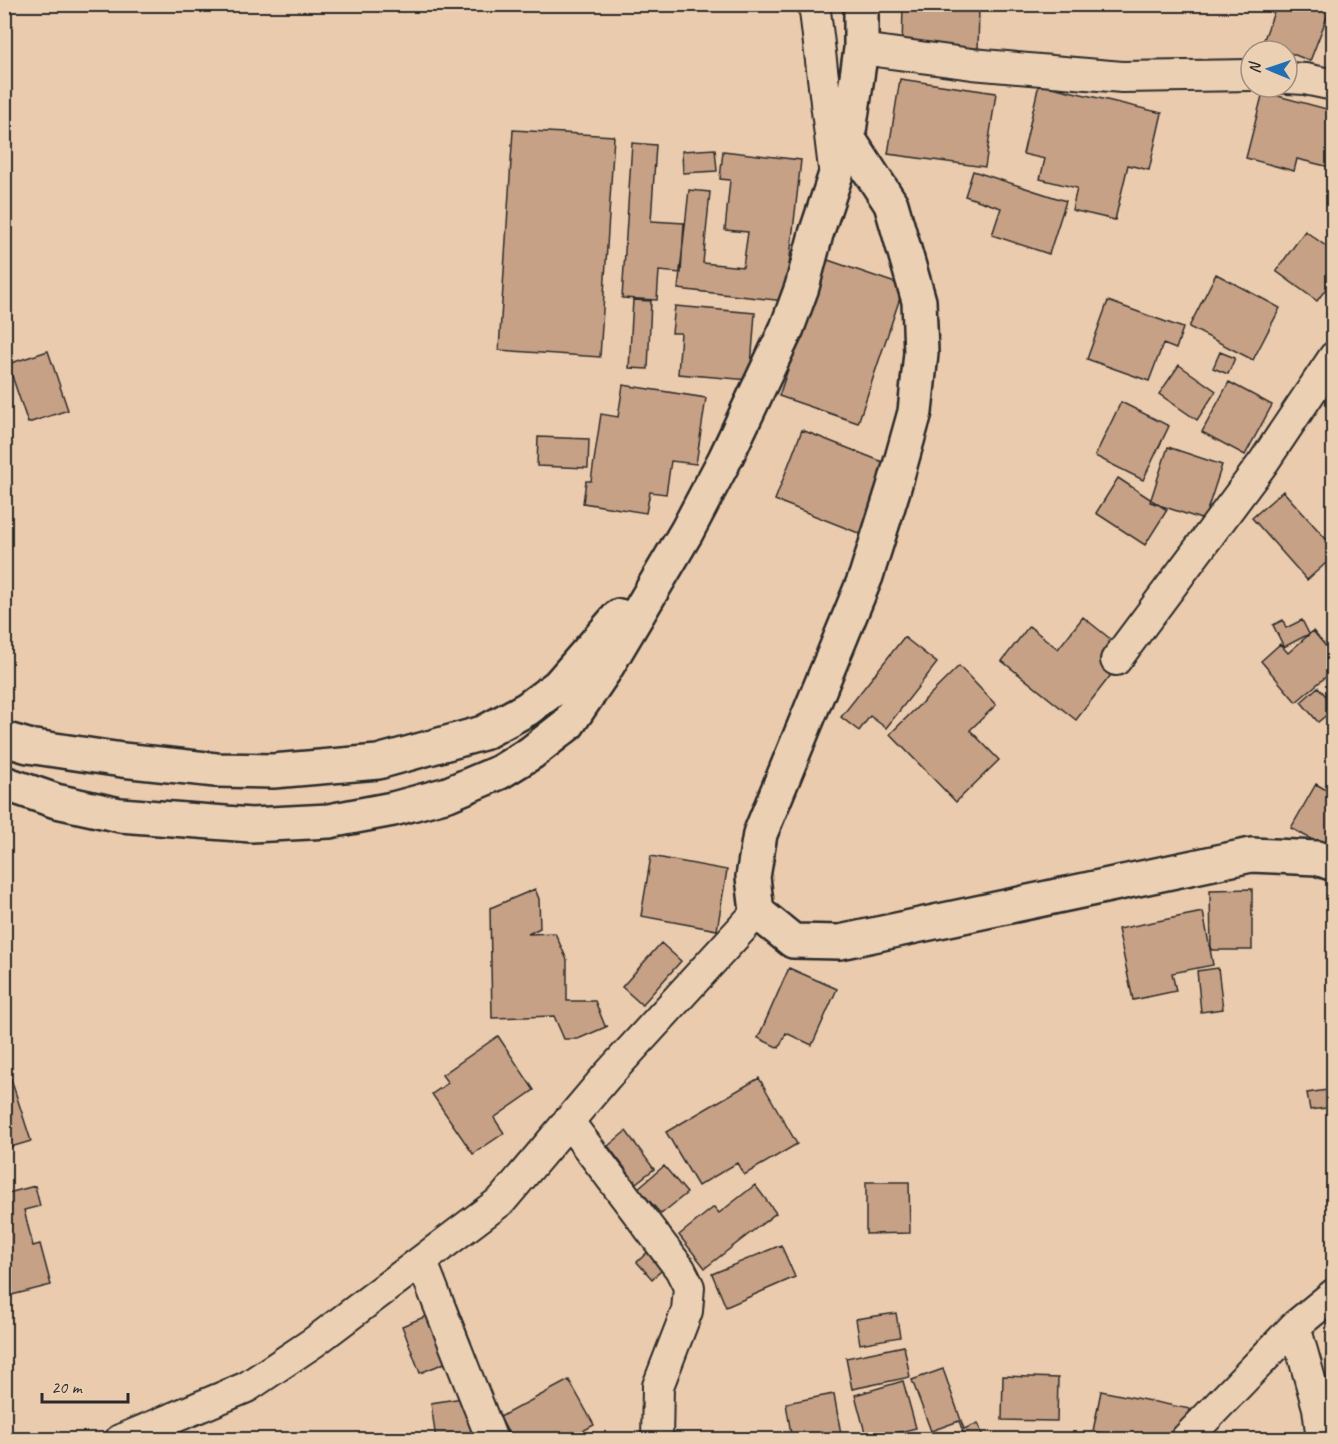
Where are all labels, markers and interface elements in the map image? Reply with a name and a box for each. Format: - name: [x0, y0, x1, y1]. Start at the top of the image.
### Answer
- north arrow: [1239, 39, 1299, 99]
- text: N: [1245, 60, 1265, 74]
- scale bar: [42, 1366, 128, 1404]
- text: 20 m: [51, 1376, 84, 1398]

